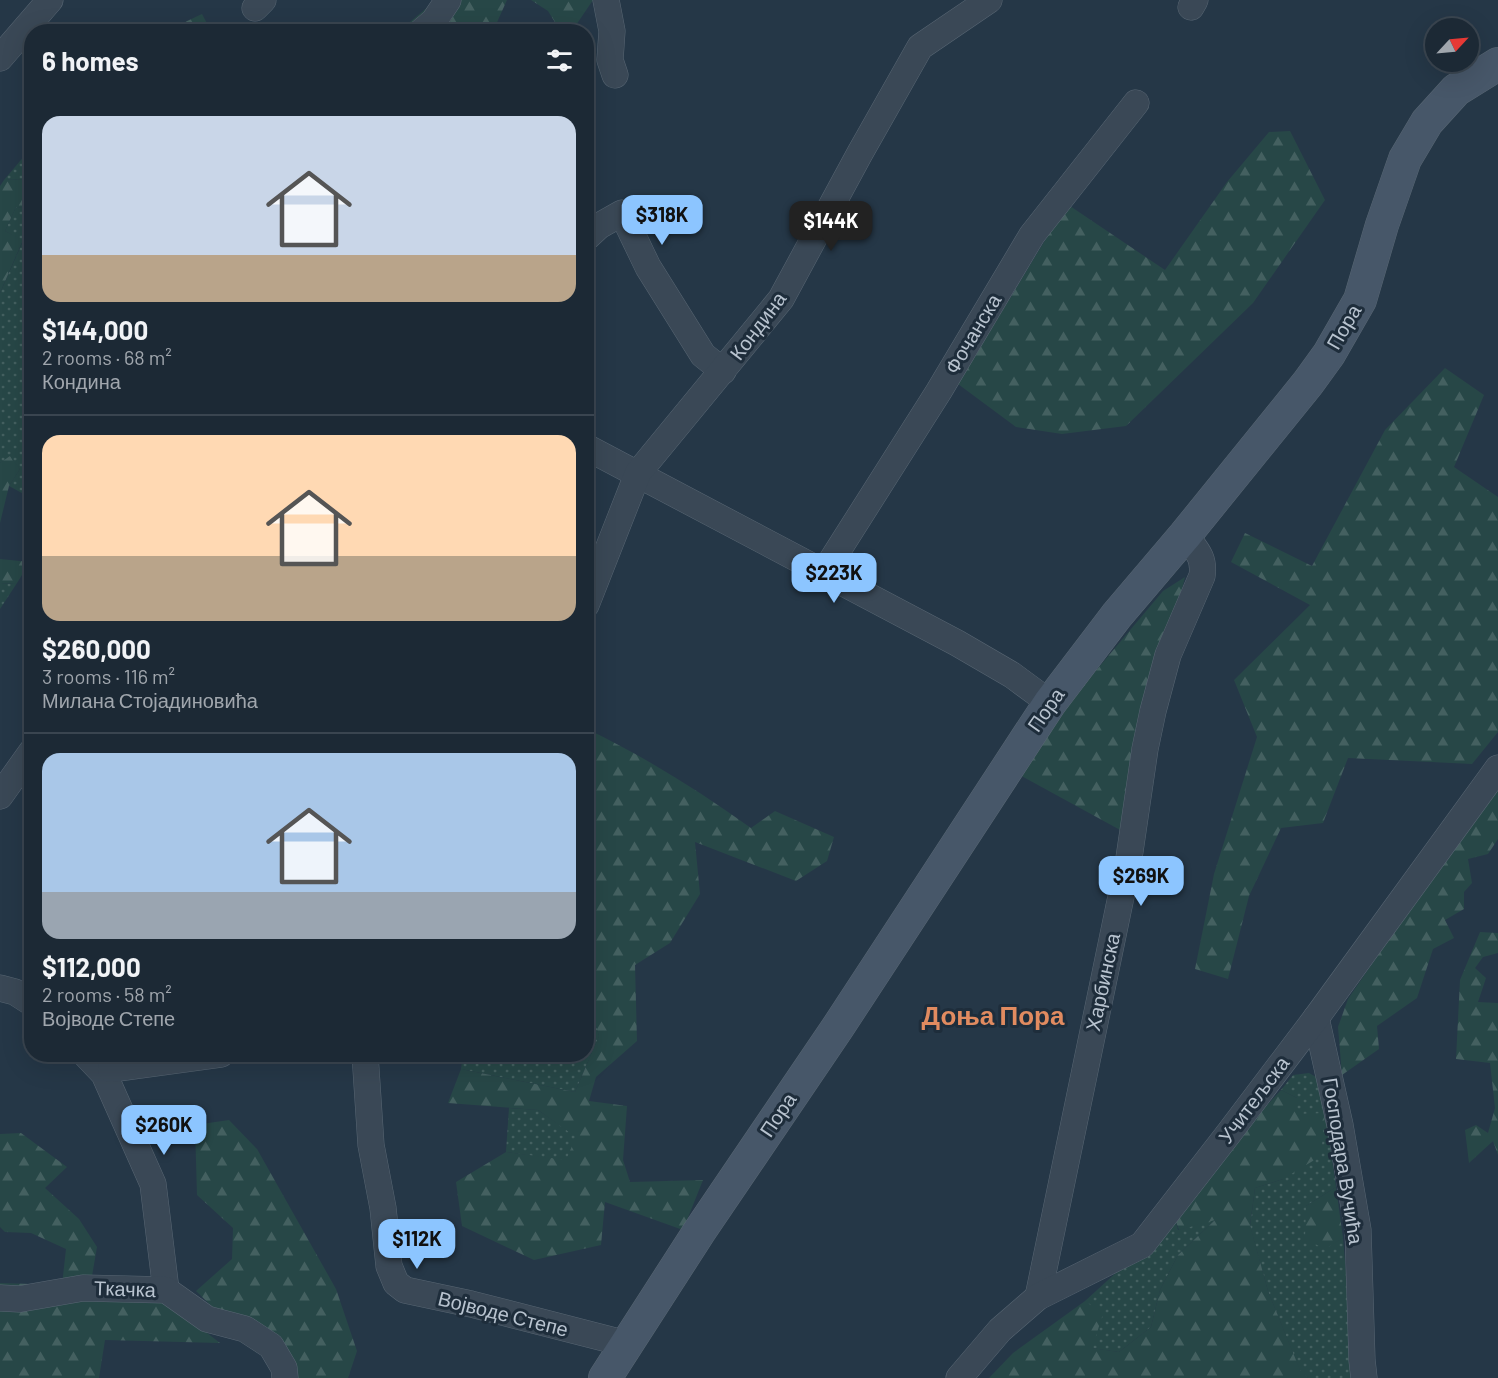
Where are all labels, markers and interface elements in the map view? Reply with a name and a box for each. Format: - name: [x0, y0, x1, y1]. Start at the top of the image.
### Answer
- north arrow: [1425, 18, 1479, 72]
- map controls: [1425, 18, 1479, 72]
- icon: filters: [543, 44, 576, 77]
- text: 6 homes: [42, 45, 139, 76]
- icon: home: [255, 155, 363, 263]
- pin: $318K: [620, 195, 704, 246]
- pin: $144K: [789, 201, 873, 252]
- text: $318K: [636, 202, 688, 226]
- text: $144K: [803, 208, 859, 232]
- street label: Кондина: [724, 286, 791, 364]
- street label: Фочанска: [939, 289, 1006, 378]
- street label: Пора: [1321, 299, 1366, 353]
- text: $144,000: [42, 314, 148, 345]
- text: 2 rooms · 68 m²: [42, 345, 172, 369]
- text: Кондина: [42, 369, 121, 393]
- icon: home: [255, 474, 363, 582]
- pin: $223K: [792, 553, 876, 604]
- text: $223K: [806, 560, 862, 584]
- text: $260,000: [42, 633, 151, 664]
- text: 3 rooms · 116 m²: [42, 664, 175, 688]
- street label: Пора: [1022, 682, 1069, 736]
- text: Милана Стојадиновића: [42, 688, 258, 712]
- icon: home: [255, 792, 363, 900]
- pin: $269K: [1099, 856, 1183, 907]
- text: $269K: [1113, 863, 1169, 887]
- street label: Харбинска: [1080, 930, 1124, 1033]
- text: $112,000: [42, 951, 141, 982]
- text: 2 rooms · 58 m²: [42, 982, 172, 1006]
- district label: Доња Пора: [922, 999, 1065, 1030]
- text: Војводе Степе: [42, 1006, 175, 1030]
- street label: Учитељска: [1213, 1050, 1294, 1148]
- street label: Господара Вучића: [1319, 1076, 1369, 1247]
- street label: Пора: [754, 1087, 801, 1141]
- pin: $260K: [122, 1105, 206, 1156]
- text: $260K: [135, 1112, 193, 1136]
- pin: $112K: [375, 1219, 459, 1270]
- text: $112K: [392, 1226, 442, 1250]
- street label: Ткачка: [94, 1275, 157, 1301]
- street label: Војводе Степе: [436, 1285, 571, 1341]

